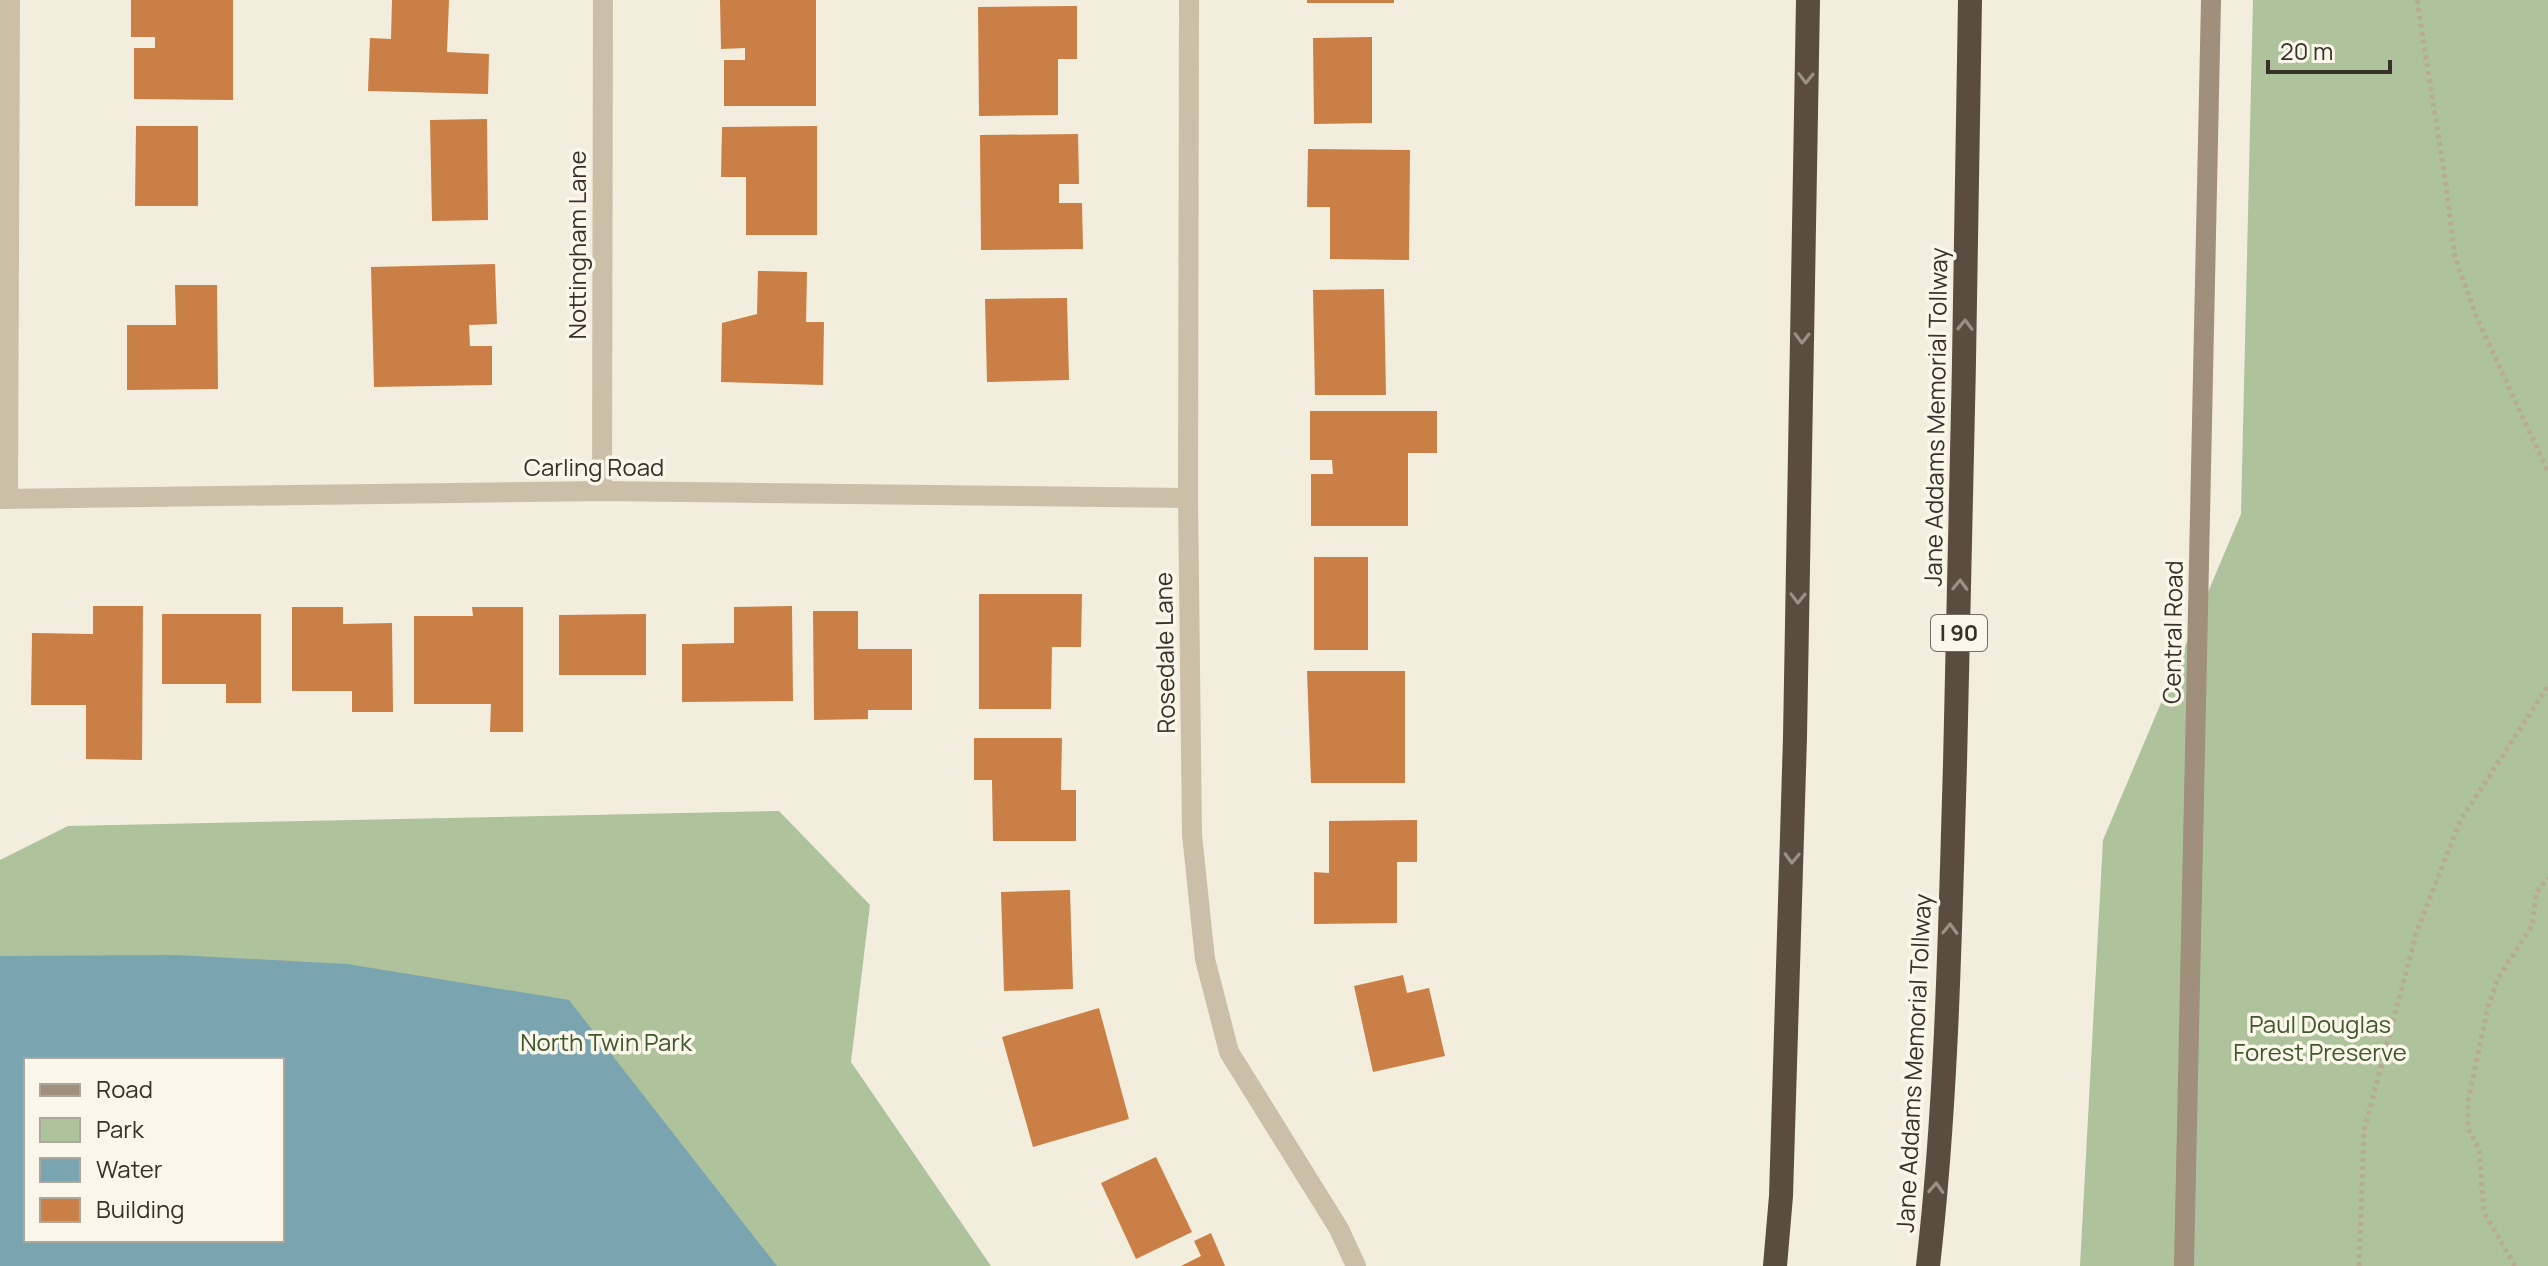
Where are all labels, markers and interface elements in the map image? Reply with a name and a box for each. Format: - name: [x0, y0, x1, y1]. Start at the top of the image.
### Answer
- scale bar: [2268, 24, 2390, 74]
- text: 20 m: [2280, 34, 2333, 67]
- one-way arrow: [1797, 72, 1815, 85]
- street label: Nottingham Lane: [560, 150, 593, 340]
- street label: Jane Addams Memorial Tollway: [1916, 247, 1954, 587]
- one-way arrow: [1956, 318, 1973, 331]
- one-way arrow: [1793, 332, 1811, 345]
- street label: Carling Road: [524, 450, 664, 483]
- street label: Central Road: [2154, 560, 2190, 704]
- street label: Rosedale Lane: [1146, 572, 1182, 734]
- one-way arrow: [1952, 578, 1969, 591]
- one-way arrow: [1789, 592, 1806, 605]
- road number: I 90: [1931, 615, 1987, 651]
- one-way arrow: [1783, 852, 1800, 865]
- street label: Jane Addams Memorial Tollway: [1888, 892, 1938, 1233]
- one-way arrow: [1941, 922, 1959, 935]
- park label: Paul Douglas Forest Preserve: [2233, 1007, 2407, 1068]
- park label: North Twin Park: [520, 1025, 693, 1058]
- legend: [24, 1058, 284, 1242]
- text: Road: [96, 1072, 153, 1105]
- text: Park: [96, 1112, 145, 1145]
- text: Water: [96, 1152, 163, 1185]
- one-way arrow: [1927, 1181, 1944, 1194]
- text: Building: [96, 1192, 184, 1225]

